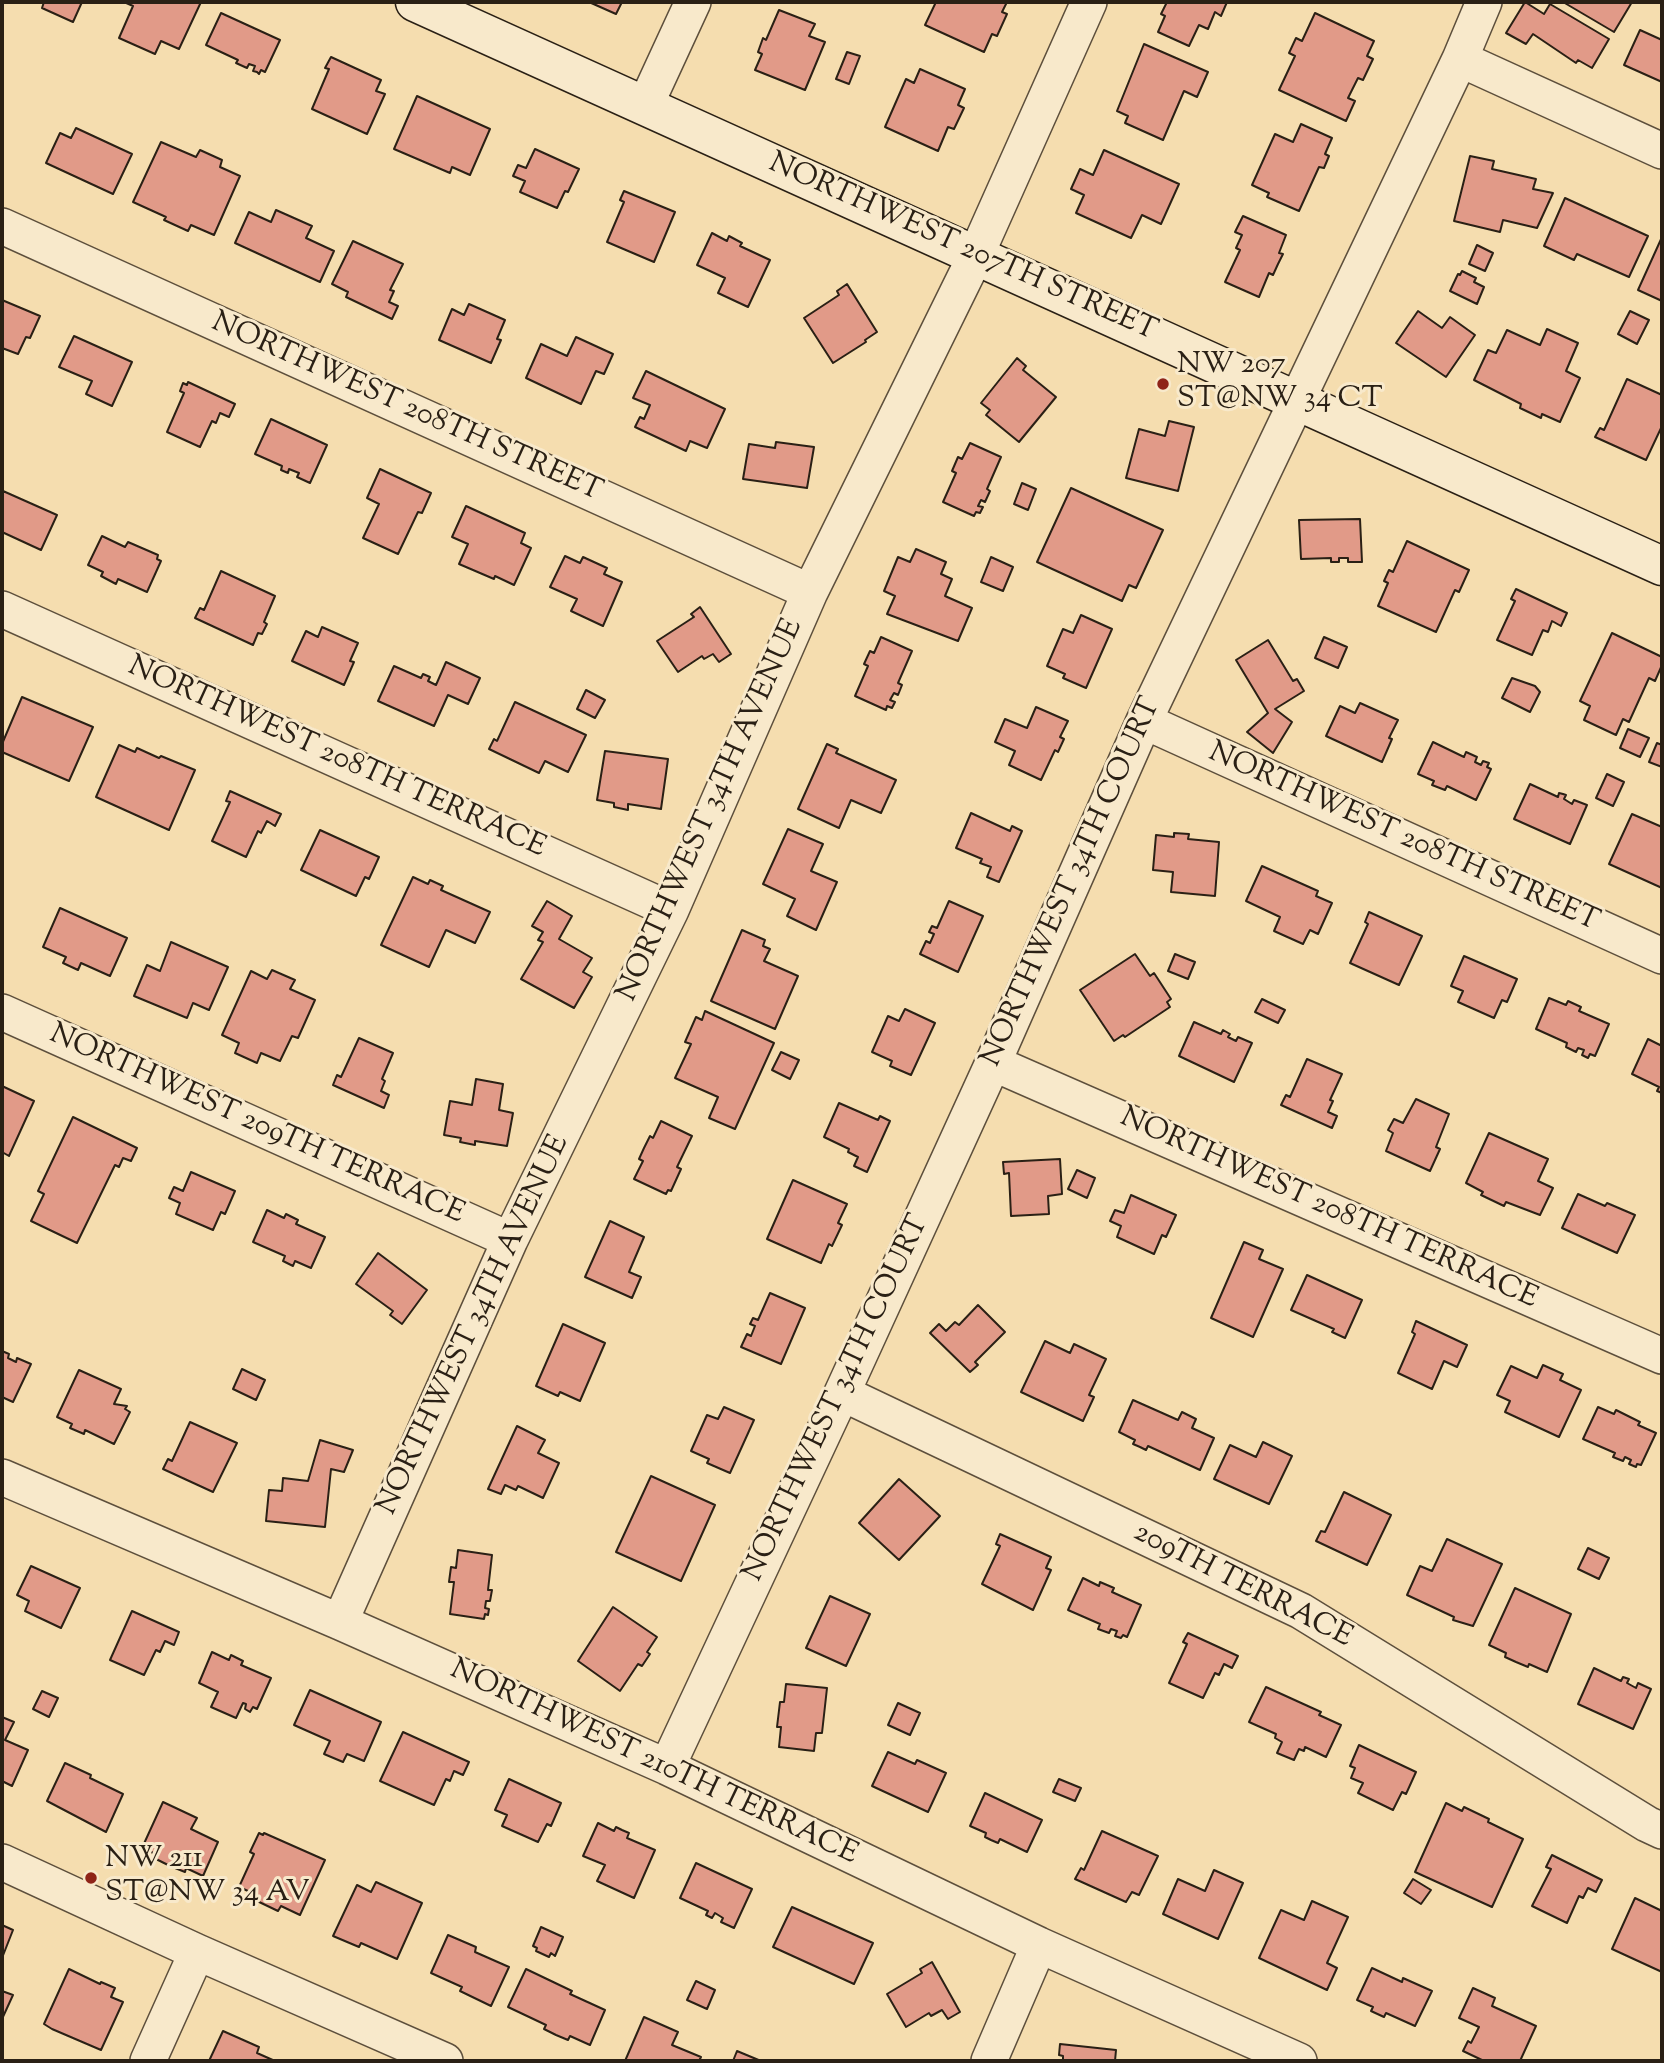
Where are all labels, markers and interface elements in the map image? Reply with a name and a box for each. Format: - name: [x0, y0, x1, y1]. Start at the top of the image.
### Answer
- street label: NORTHWEST 207TH STREET: [762, 147, 1162, 351]
- street label: NORTHWEST 208TH STREET: [205, 306, 607, 512]
- place label: NW 207 ST@NW 34 CT: [1177, 349, 1383, 420]
- marker: NW 207 ST@NW 34 CT: [1155, 376, 1171, 392]
- street label: NORTHWEST 34TH AVENUE: [611, 614, 813, 1008]
- street label: NORTHWEST 208TH TERRACE: [121, 650, 551, 868]
- street label: NORTHWEST 34TH COURT: [975, 693, 1171, 1073]
- street label: NORTHWEST 208TH STREET: [1202, 736, 1604, 942]
- street label: NORTHWEST 209TH TERRACE: [43, 1018, 469, 1234]
- street label: NORTHWEST 208TH TERRACE: [1113, 1101, 1543, 1319]
- street label: NORTHWEST 34TH AVENUE: [371, 1130, 579, 1522]
- street label: NORTHWEST 34TH COURT: [737, 1210, 939, 1588]
- street label: 209TH TERRACE: [1127, 1516, 1357, 1658]
- street label: NORTHWEST 210TH TERRACE: [443, 1653, 863, 1875]
- place label: NW 211 ST@NW 34 AV: [105, 1843, 310, 1913]
- marker: NW 211 ST@NW 34 AV: [83, 1870, 99, 1886]

